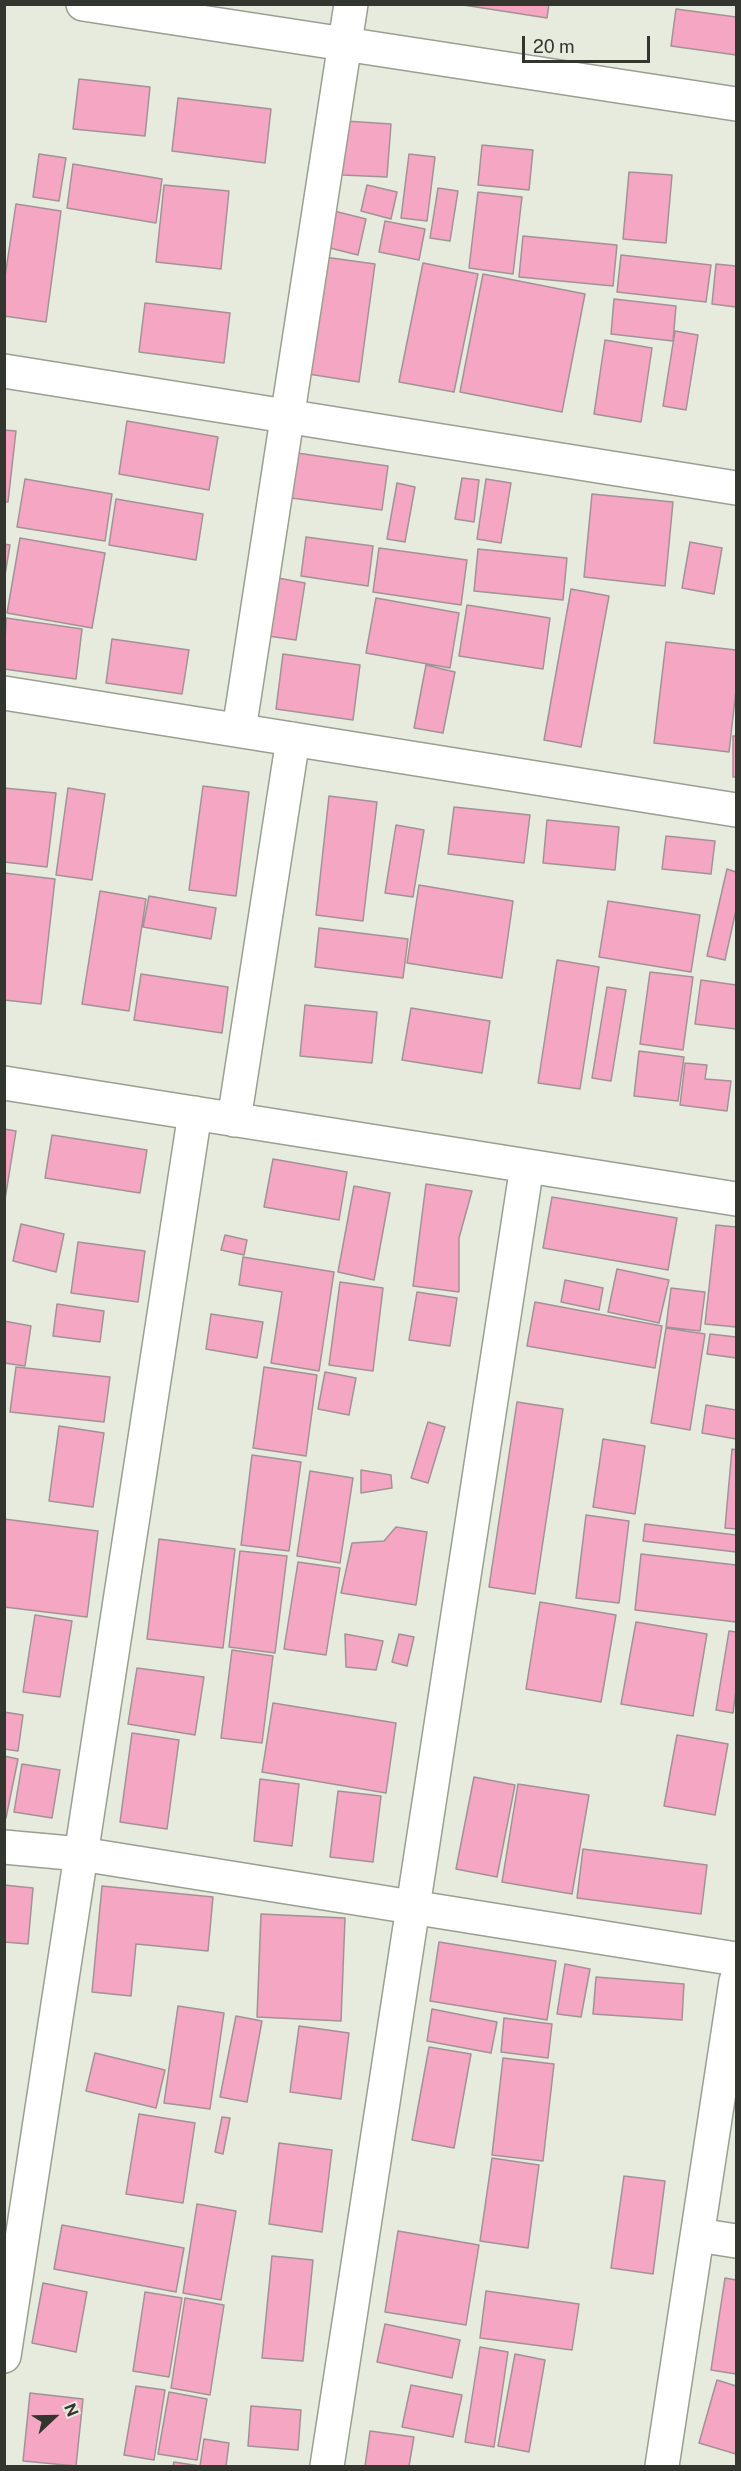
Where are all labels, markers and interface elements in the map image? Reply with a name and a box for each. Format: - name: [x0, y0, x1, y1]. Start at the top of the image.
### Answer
- scale bar: [525, 24, 652, 62]
- text: 20 m: [533, 36, 575, 57]
- north arrow: [24, 2387, 84, 2447]
- text: N: [60, 2401, 82, 2419]

